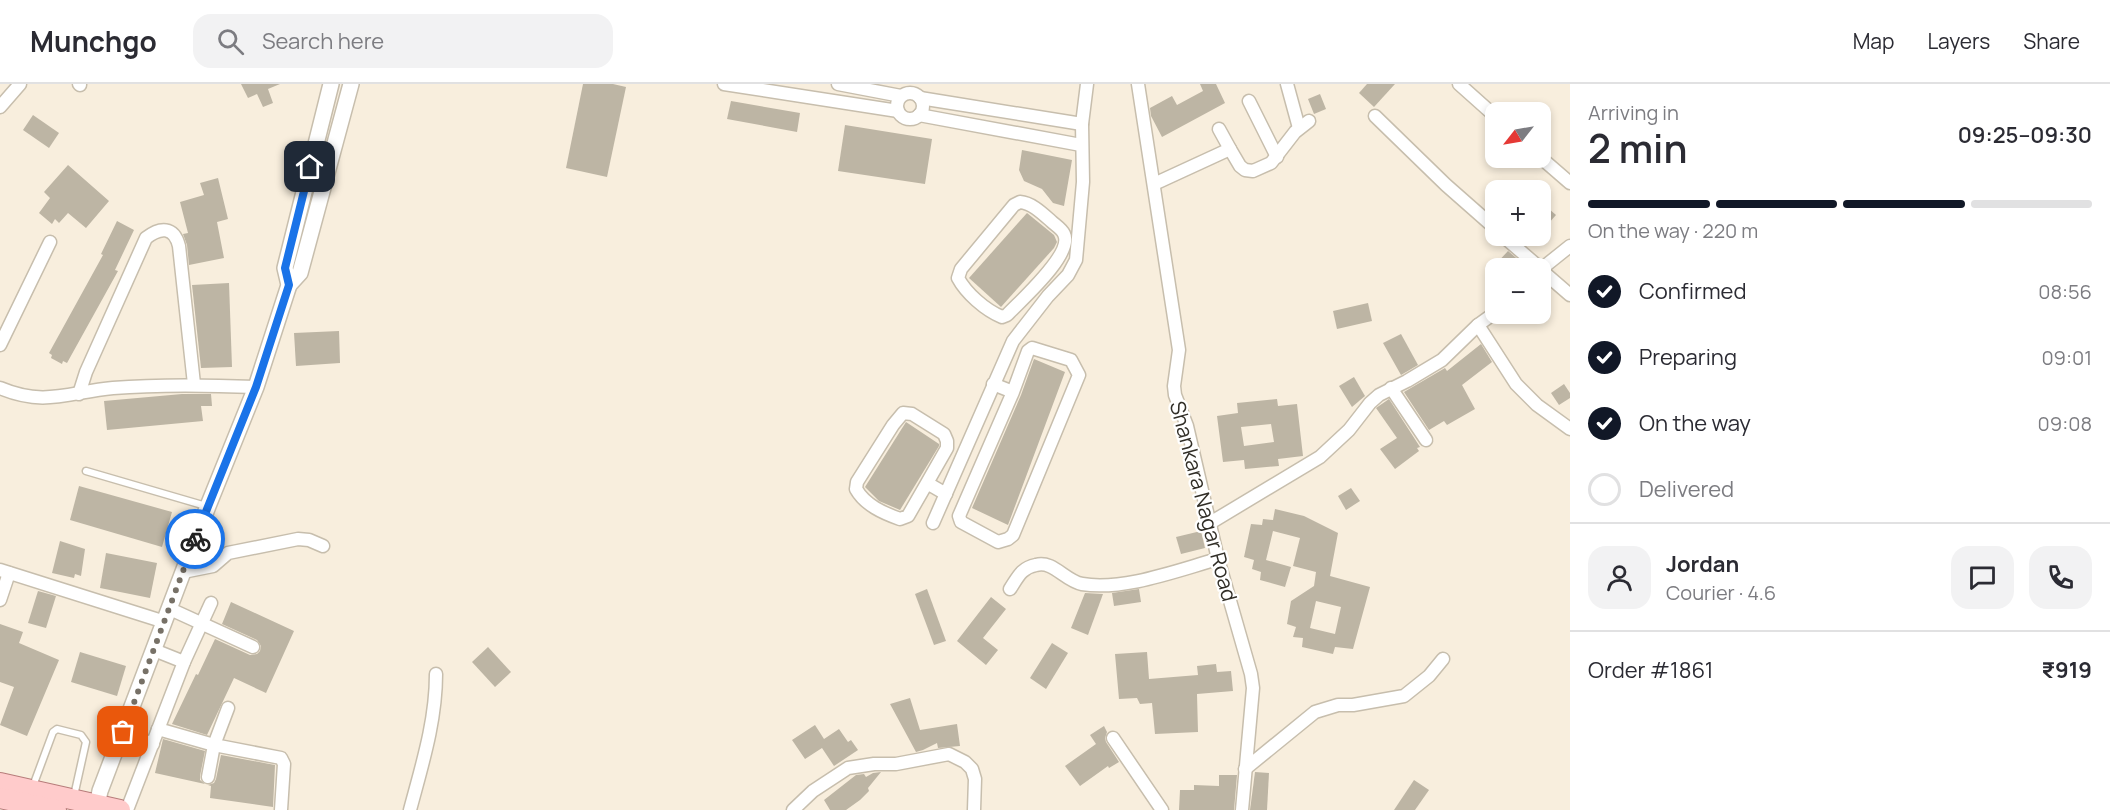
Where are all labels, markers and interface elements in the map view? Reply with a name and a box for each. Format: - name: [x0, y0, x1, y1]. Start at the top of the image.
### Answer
- search box: [193, 14, 613, 68]
- text: Munchgo: [30, 22, 157, 60]
- icon: search: [214, 25, 247, 58]
- text: Search here: [262, 26, 384, 56]
- text: Map: [1853, 27, 1894, 55]
- text: Layers: [1927, 27, 1990, 55]
- text: Share: [2023, 27, 2080, 55]
- text: Arriving in: [1588, 99, 1679, 126]
- north arrow: [1485, 102, 1551, 168]
- map controls: [1485, 102, 1551, 324]
- text: 09:25–09:30: [1958, 120, 2092, 150]
- text: 2 min: [1588, 121, 1687, 175]
- pin: [284, 141, 335, 192]
- icon: home: [293, 150, 326, 183]
- button: +: [1485, 180, 1551, 246]
- text: On the way · 220 m: [1588, 217, 1758, 244]
- button: −: [1485, 258, 1551, 324]
- icon: check: [1588, 275, 1621, 308]
- text: Confirmed: [1639, 276, 1747, 306]
- text: 08:56: [2038, 278, 2092, 305]
- icon: check: [1588, 341, 1621, 374]
- text: Preparing: [1639, 342, 1737, 372]
- text: 09:01: [2041, 344, 2092, 371]
- street label: Shankara Nagar Road: [1164, 398, 1244, 604]
- icon: check: [1588, 407, 1621, 440]
- text: On the way: [1639, 408, 1751, 438]
- text: 09:08: [2038, 410, 2092, 437]
- text: Delivered: [1639, 474, 1734, 504]
- courier: [165, 509, 225, 569]
- icon: bike: [179, 523, 212, 556]
- button: person: [1588, 546, 1651, 609]
- button: chat: [1951, 546, 2014, 609]
- button: phone: [2029, 546, 2092, 609]
- text: Jordan: [1666, 549, 1739, 579]
- text: Courier · 4.6: [1666, 579, 1776, 606]
- text: Order #1861: [1588, 655, 1713, 685]
- text: ₹919: [2041, 655, 2092, 685]
- pin: [97, 706, 148, 757]
- icon: bag: [106, 715, 139, 748]

